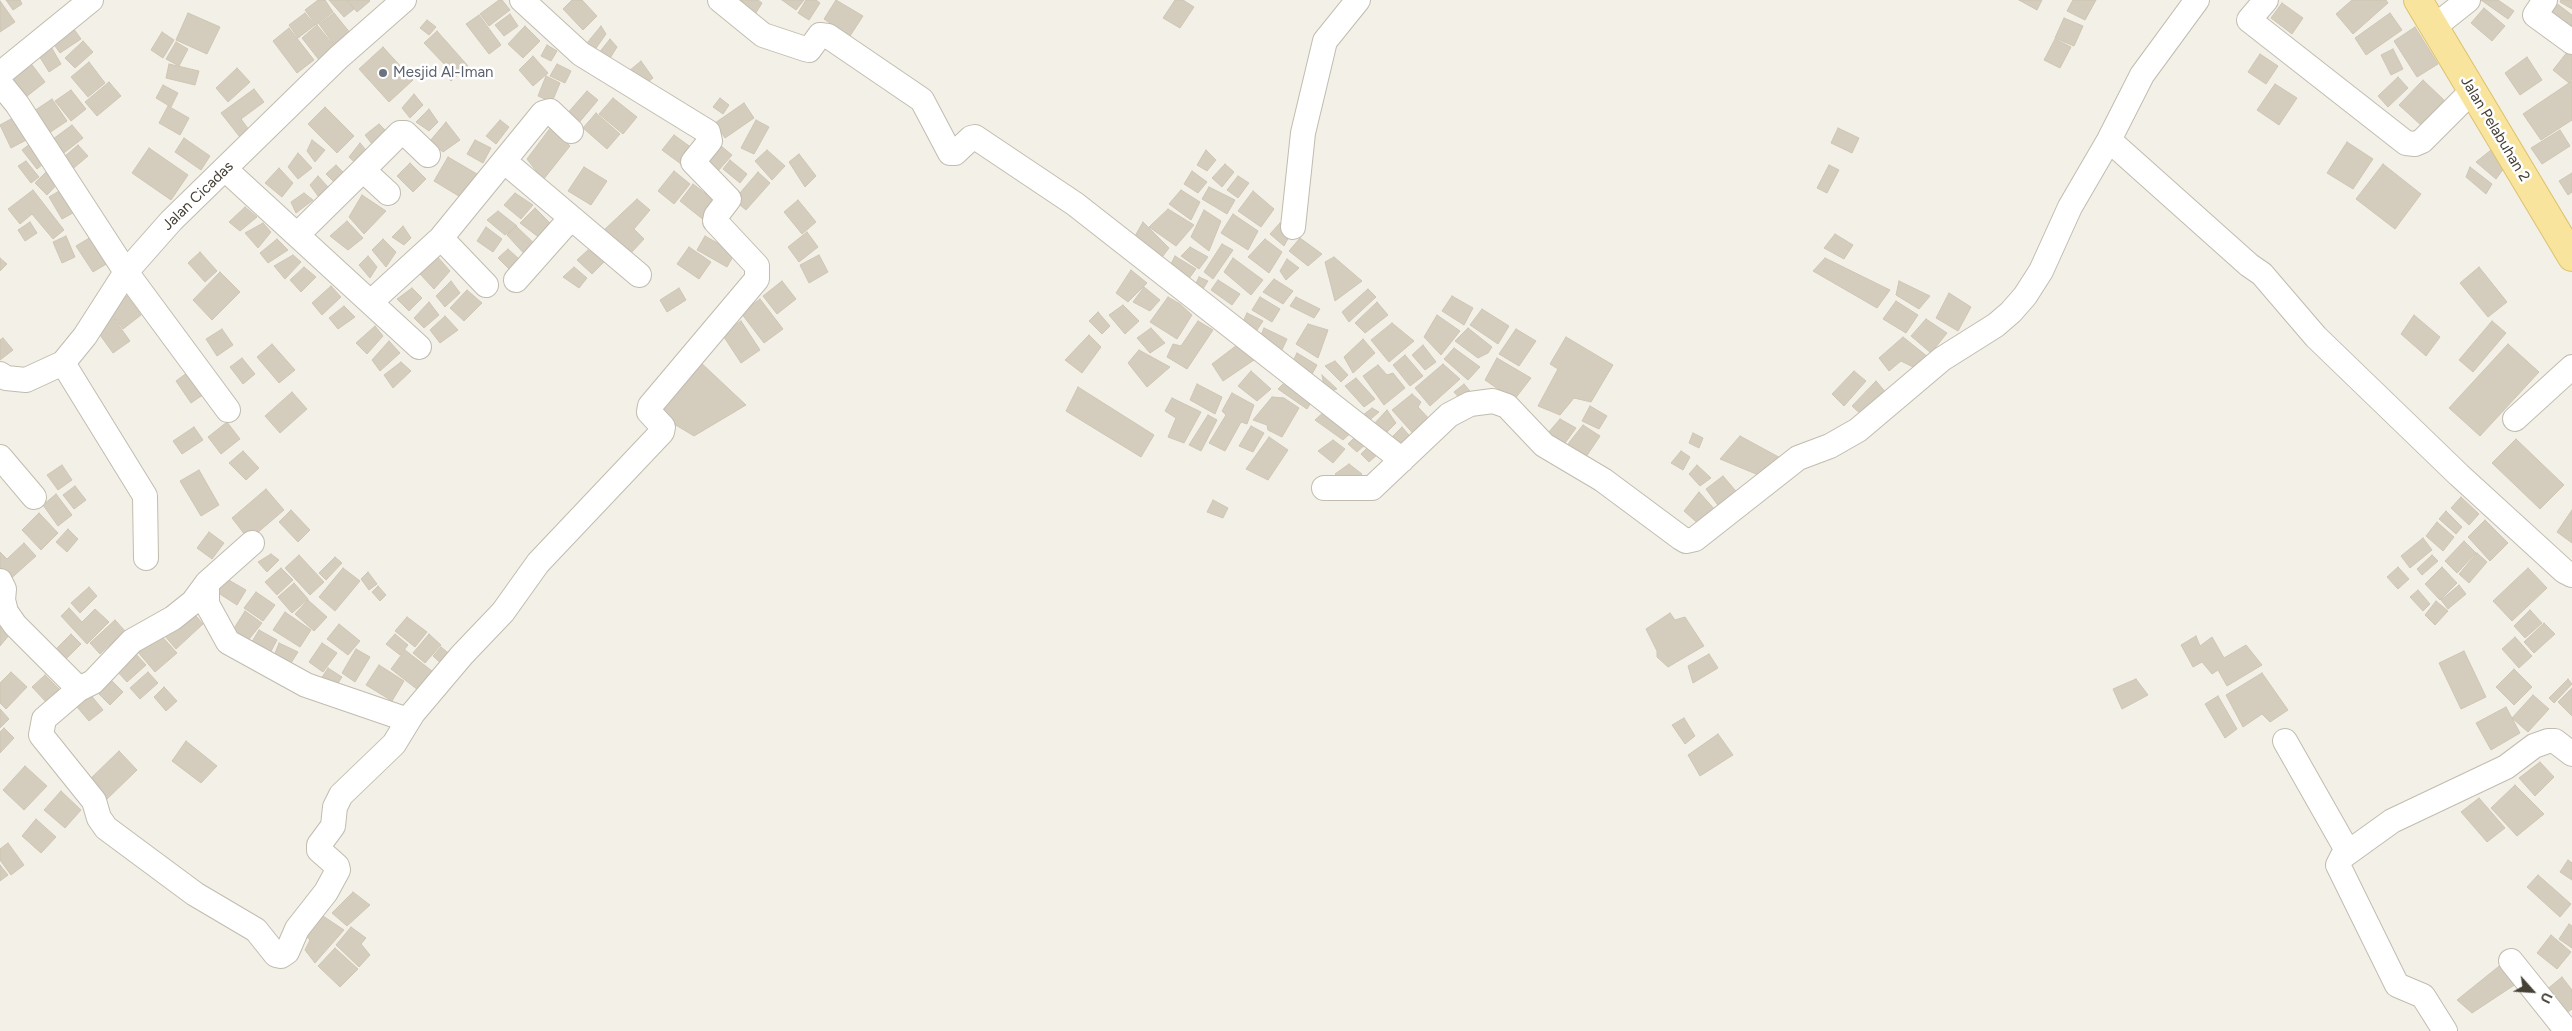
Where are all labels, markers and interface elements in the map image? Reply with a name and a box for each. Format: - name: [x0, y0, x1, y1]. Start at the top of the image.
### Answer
- place label: Mesjid Al-Iman: [393, 64, 493, 82]
- marker: Mesjid Al-Iman: [377, 67, 389, 79]
- street label: Jalan Pelabuhan 2: [2456, 73, 2534, 185]
- street label: Jalan Cicadas: [159, 158, 237, 234]
- north arrow: [2507, 966, 2557, 1016]
- text: U: [2536, 990, 2556, 1006]

